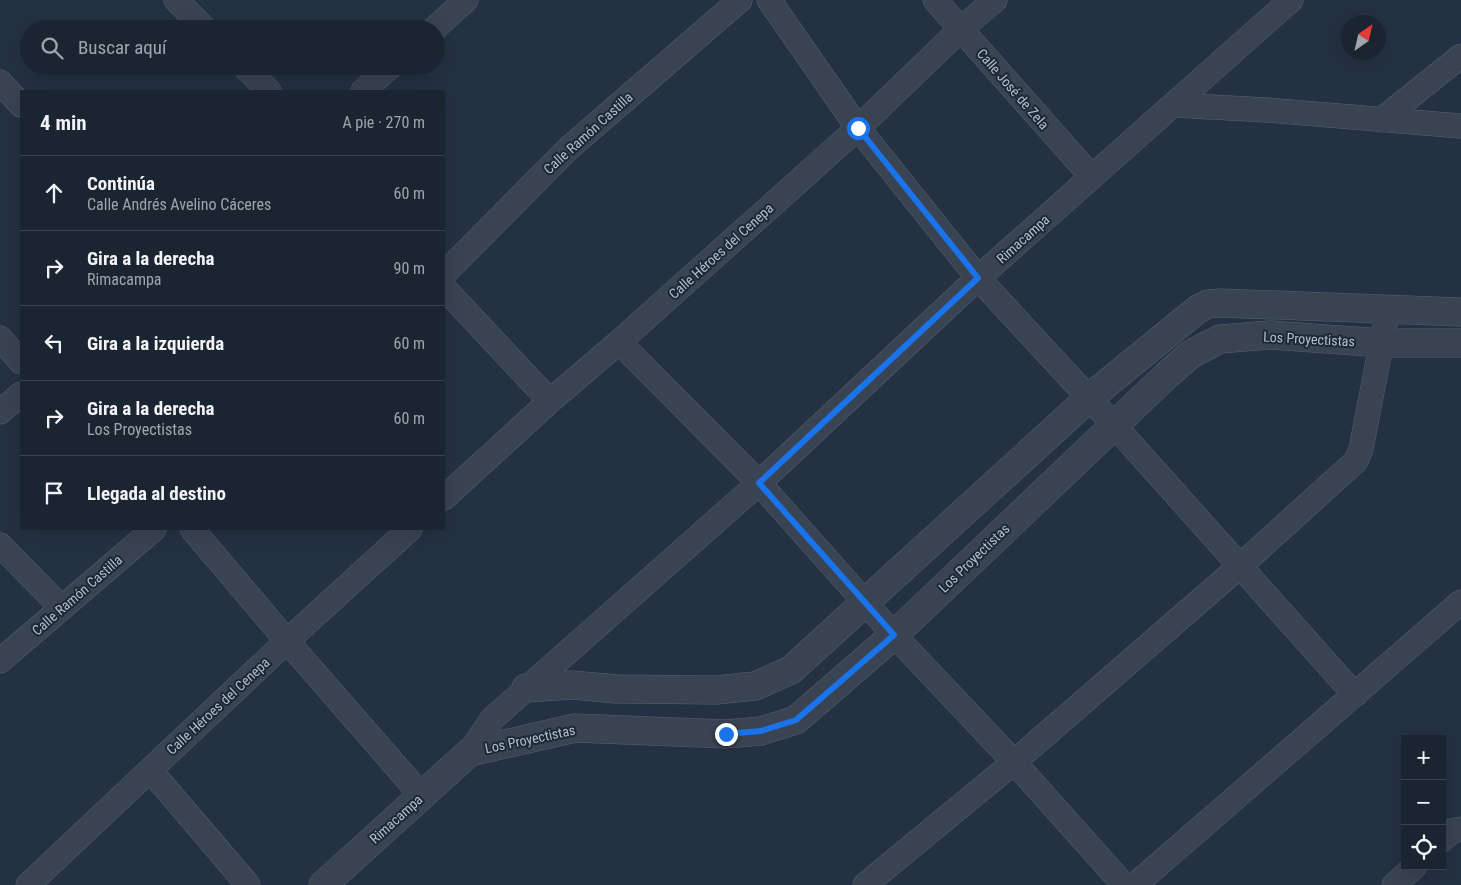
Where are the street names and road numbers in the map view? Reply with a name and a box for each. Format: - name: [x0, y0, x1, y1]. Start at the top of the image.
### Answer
- street label: Calle José de Zela: [974, 46, 1052, 132]
- street label: Calle Ramón Castilla: [540, 89, 636, 177]
- street label: Calle Héroes del Cenepa: [666, 200, 776, 302]
- street label: Rimacampa: [993, 211, 1053, 267]
- street label: Los Proyectistas: [1263, 329, 1355, 349]
- street label: Los Proyectistas: [935, 520, 1013, 596]
- street label: Calle Ramón Castilla: [29, 552, 125, 638]
- street label: Calle Héroes del Cenepa: [163, 654, 273, 758]
- street label: Los Proyectistas: [483, 722, 577, 756]
- street label: Rimacampa: [366, 791, 426, 847]

